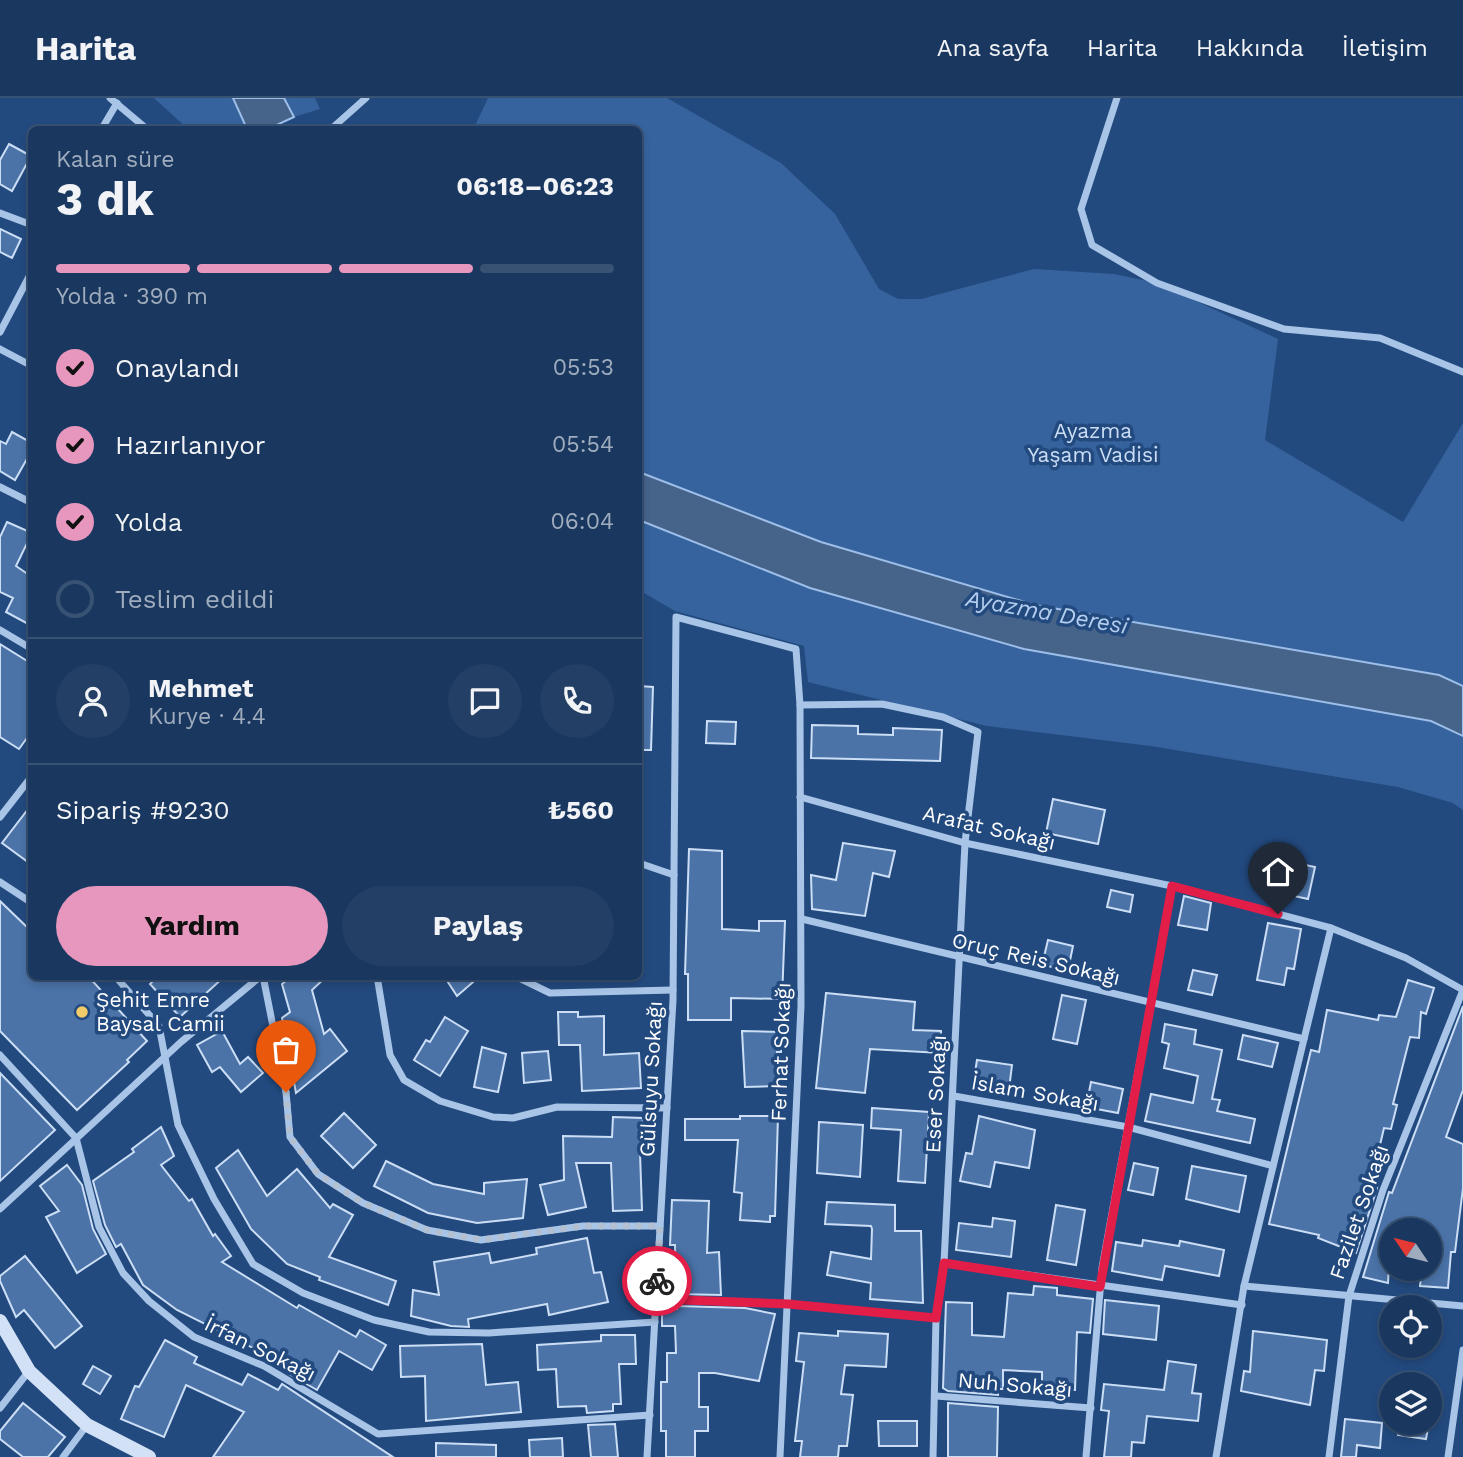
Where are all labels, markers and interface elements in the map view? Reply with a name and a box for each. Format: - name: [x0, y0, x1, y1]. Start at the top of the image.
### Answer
- text: Harita: [35, 29, 136, 68]
- text: Ana sayfa: [937, 34, 1049, 62]
- text: Harita: [1087, 34, 1158, 62]
- text: Hakkında: [1196, 34, 1304, 62]
- text: İletişim: [1342, 34, 1428, 62]
- text: Kalan süre: [56, 146, 175, 173]
- text: 06:18–06:23: [456, 171, 614, 201]
- text: 3 dk: [56, 172, 154, 226]
- text: Yolda · 390 m: [56, 283, 208, 310]
- icon: check: [56, 349, 94, 387]
- text: Onaylandı: [115, 353, 240, 383]
- text: 05:53: [553, 354, 614, 381]
- park label: Ayazma Yaşam Vadisi: [1027, 418, 1159, 467]
- icon: check: [56, 426, 94, 464]
- text: Hazırlanıyor: [115, 430, 265, 460]
- text: 05:54: [552, 431, 614, 458]
- icon: check: [56, 503, 94, 541]
- text: Yolda: [115, 507, 183, 537]
- text: 06:04: [551, 508, 614, 535]
- text: Teslim edildi: [115, 584, 274, 614]
- water label: Ayazma Deresi: [963, 585, 1131, 640]
- button: person: [56, 664, 130, 738]
- button: chat: [448, 664, 522, 738]
- button: phone: [540, 664, 614, 738]
- text: Mehmet: [148, 673, 253, 703]
- text: Kurye · 4.4: [148, 703, 266, 730]
- text: Sipariş #9230: [56, 795, 230, 825]
- text: ₺560: [548, 795, 614, 825]
- street label: Arafat Sokağı: [920, 800, 1058, 855]
- pin: [1248, 842, 1308, 914]
- icon: home: [1259, 853, 1297, 891]
- button: Yardım: [56, 886, 328, 966]
- button: Paylaş: [342, 886, 614, 966]
- street label: Oruç Reis Sokağı: [950, 927, 1123, 990]
- street label: Ferhat Sokağı: [766, 982, 795, 1122]
- place label: Şehit Emre Baysal Camii: [96, 987, 225, 1036]
- street label: Gülsuyu Sokağı: [634, 1000, 667, 1158]
- marker: Şehit Emre Baysal Camii: [74, 1004, 90, 1020]
- pin: [256, 1020, 316, 1092]
- icon: bag: [267, 1031, 305, 1069]
- street label: Eser Sokağı: [920, 1034, 951, 1154]
- street label: İslam Sokağı: [969, 1069, 1101, 1116]
- street label: Fazilet Sokağı: [1324, 1141, 1393, 1283]
- north arrow: [1379, 1218, 1442, 1281]
- map controls: [1379, 1218, 1442, 1435]
- courier: [622, 1246, 692, 1316]
- icon: bike: [638, 1262, 676, 1300]
- button: locate: [1379, 1295, 1442, 1358]
- street label: İrfan Sokağı: [200, 1311, 320, 1386]
- street label: Nuh Sokağı: [957, 1367, 1073, 1402]
- button: layers: [1379, 1372, 1442, 1435]

